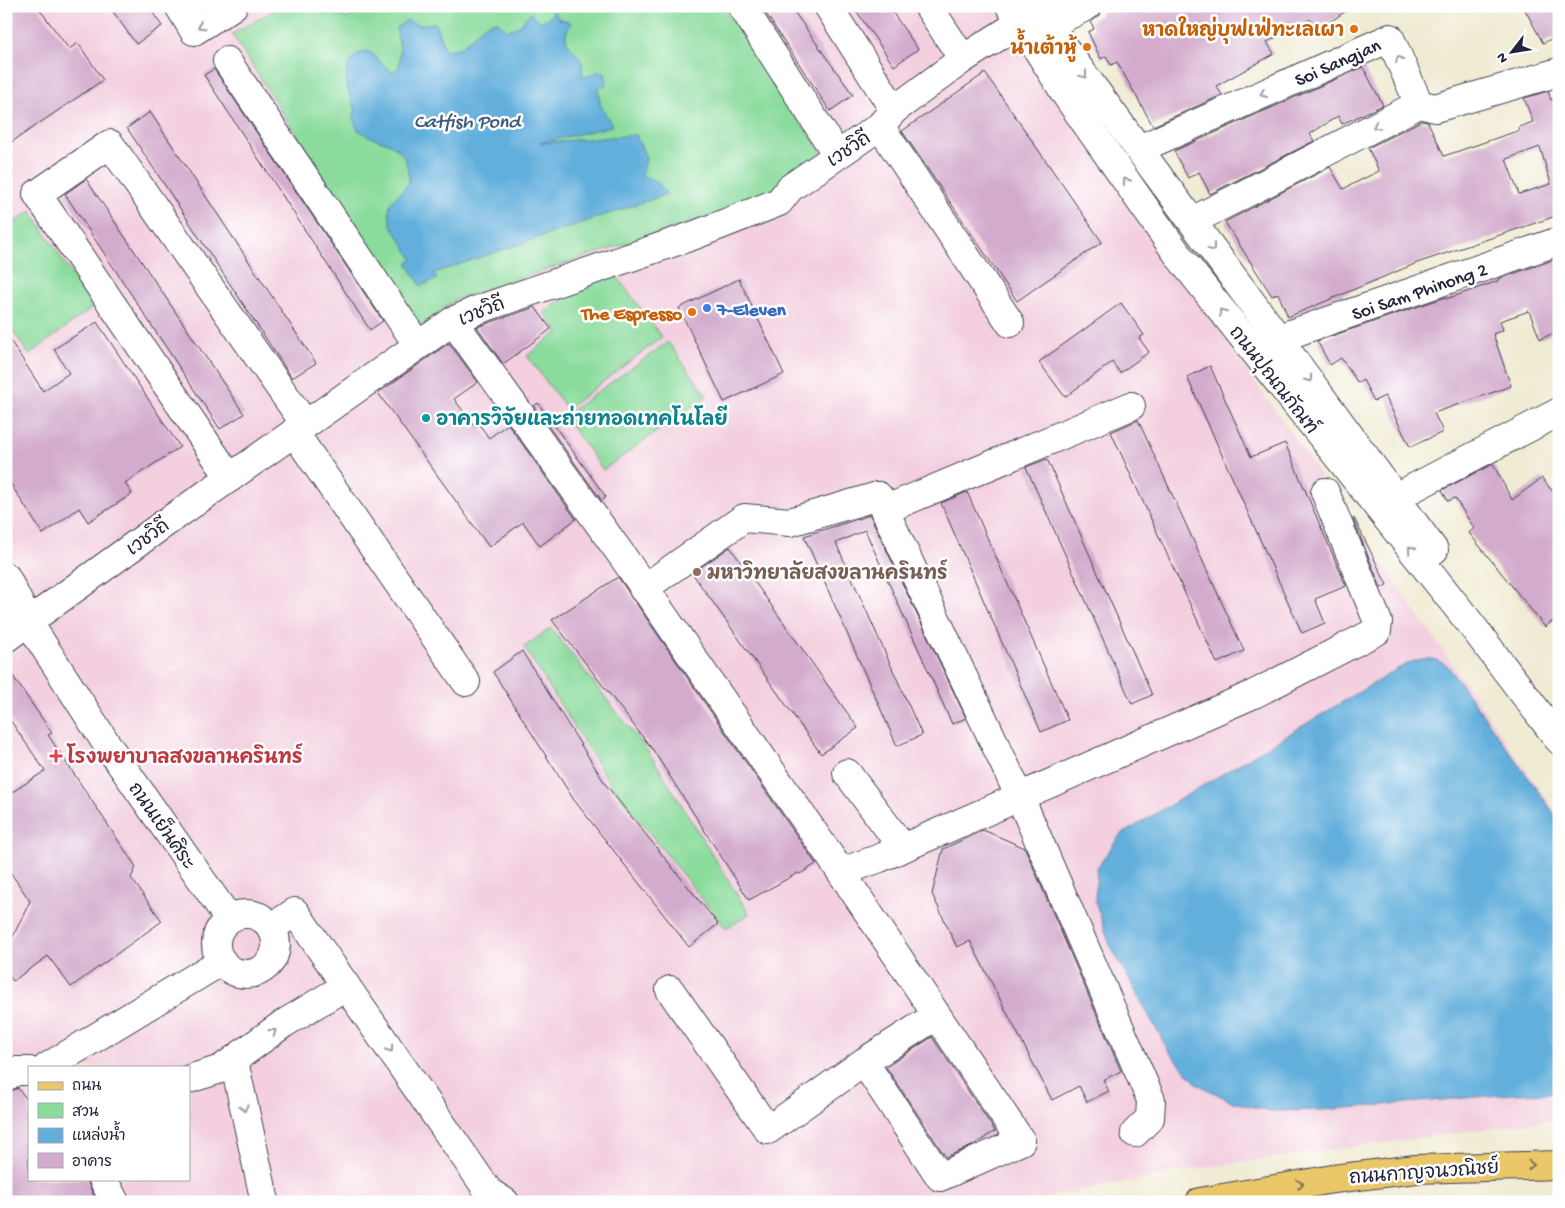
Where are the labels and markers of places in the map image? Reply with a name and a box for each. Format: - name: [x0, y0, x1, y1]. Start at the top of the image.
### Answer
- place label: หาดใหญ่บุฟเฟ่ทะเลเผา: [1142, 16, 1344, 44]
- marker: หาดใหญ่บุฟเฟ่ทะเลเผา: [1348, 23, 1360, 35]
- place label: น้ำเต้าหู้: [1010, 28, 1078, 62]
- marker: น้ำเต้าหู้: [1081, 41, 1093, 53]
- place label: 7-Eleven: [716, 300, 787, 323]
- marker: 7-Eleven: [701, 302, 713, 314]
- place label: The Espresso: [580, 304, 682, 327]
- marker: The Espresso: [686, 306, 698, 318]
- place label: อาคารวิจัยและถ่ายทอดเทคโนโลยี: [436, 405, 728, 433]
- marker: อาคารวิจัยและถ่ายทอดเทคโนโลยี: [420, 412, 432, 424]
- place label: มหาวิทยาลัยสงขลานครินทร์: [707, 559, 948, 587]
- marker: มหาวิทยาลัยสงขลานครินทร์: [691, 566, 703, 578]
- place label: โรงพยาบาลสงขลานครินทร์: [66, 743, 303, 771]
- marker: โรงพยาบาลสงขลานครินทร์: [49, 749, 63, 763]

